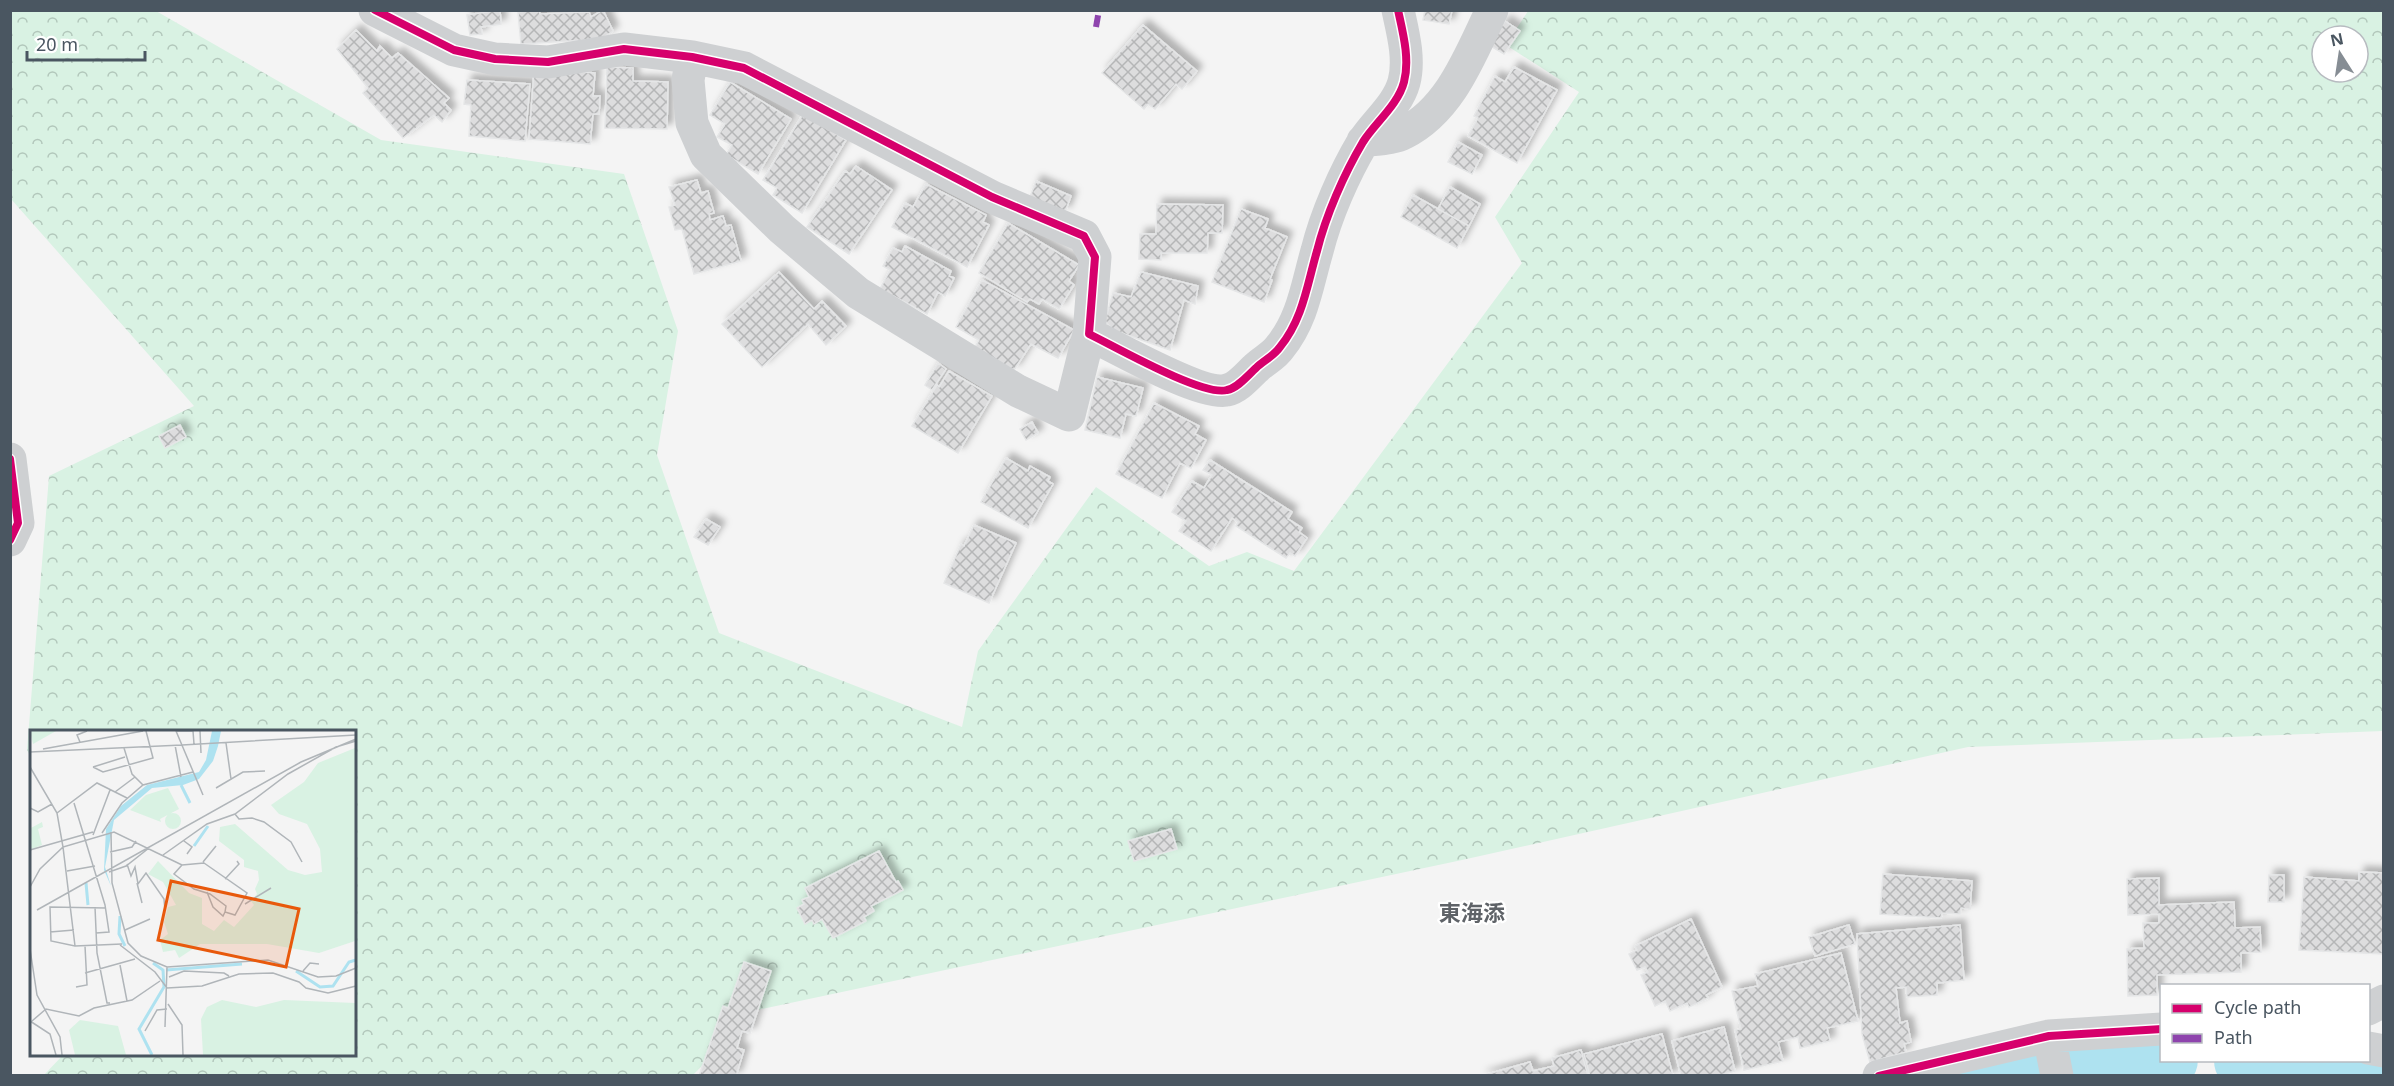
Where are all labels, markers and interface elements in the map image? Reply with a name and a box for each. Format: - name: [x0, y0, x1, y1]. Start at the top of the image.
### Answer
- scale bar: [27, 24, 146, 62]
- north arrow: [2310, 24, 2370, 84]
- text: N: [2328, 27, 2346, 51]
- text: 20 m: [36, 32, 78, 56]
- inset map: [30, 730, 356, 1056]
- district label: 東海添: [1439, 897, 1505, 927]
- legend: [2160, 984, 2370, 1062]
- text: Cycle path: [2214, 995, 2301, 1019]
- text: Path: [2214, 1025, 2253, 1049]

